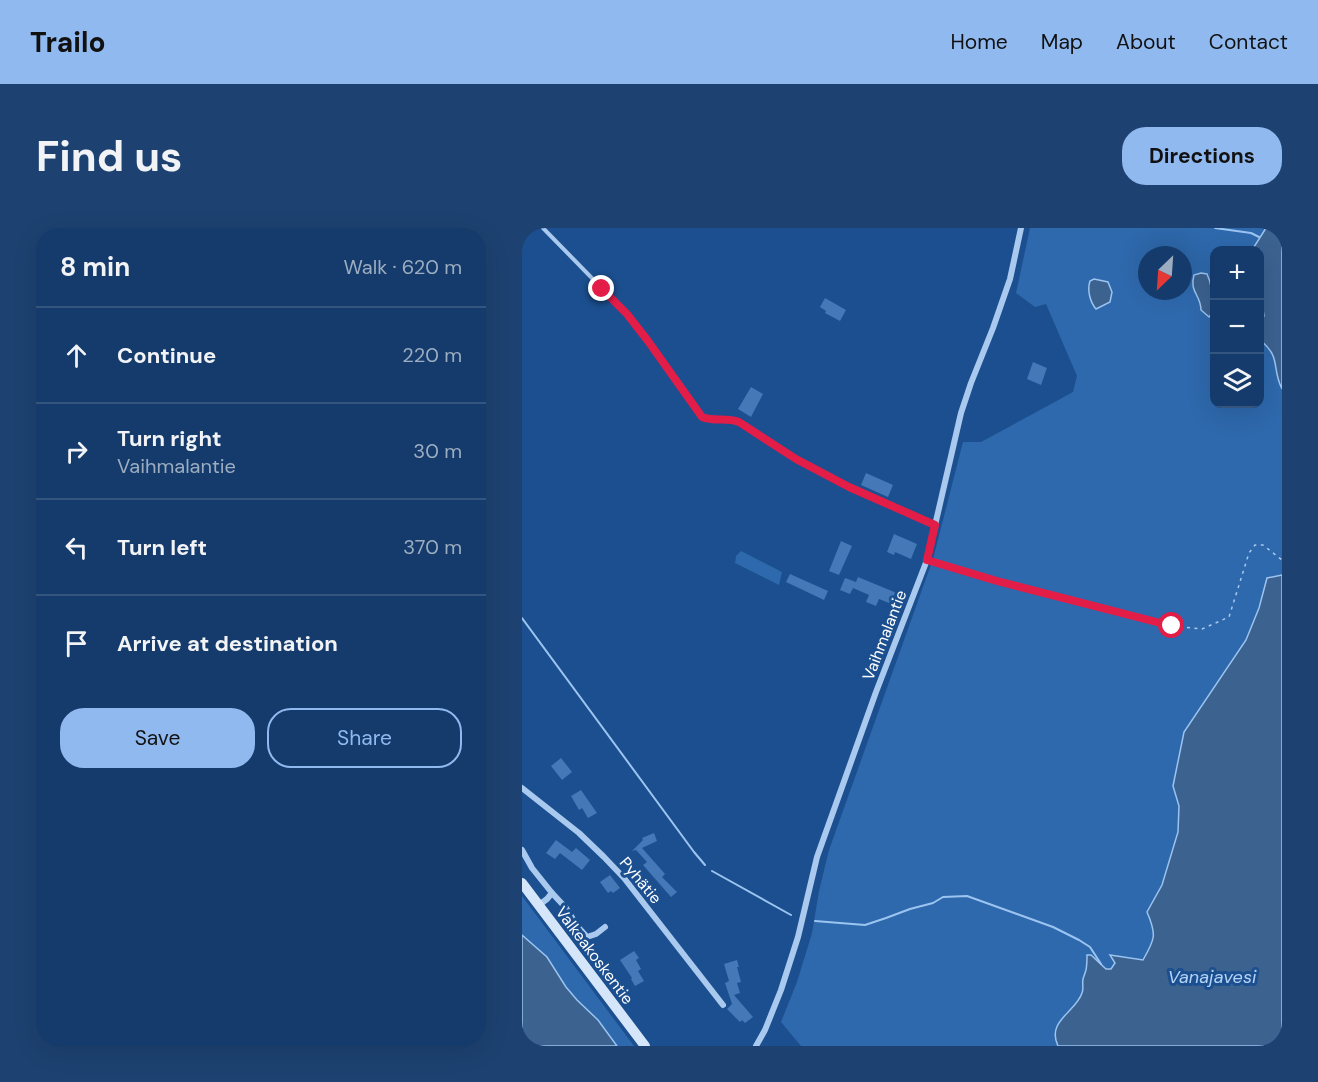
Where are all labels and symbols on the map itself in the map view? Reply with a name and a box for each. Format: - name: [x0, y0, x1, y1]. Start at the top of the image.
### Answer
- north arrow: [1138, 246, 1192, 300]
- route end: [588, 275, 614, 301]
- street label: Vaihmalantie: [858, 587, 911, 683]
- route start: [1158, 612, 1184, 638]
- street label: Pyhätie: [615, 852, 666, 908]
- street label: Valkeakoskentie: [551, 902, 638, 1008]
- water label: Vanajavesi: [1168, 965, 1257, 989]

